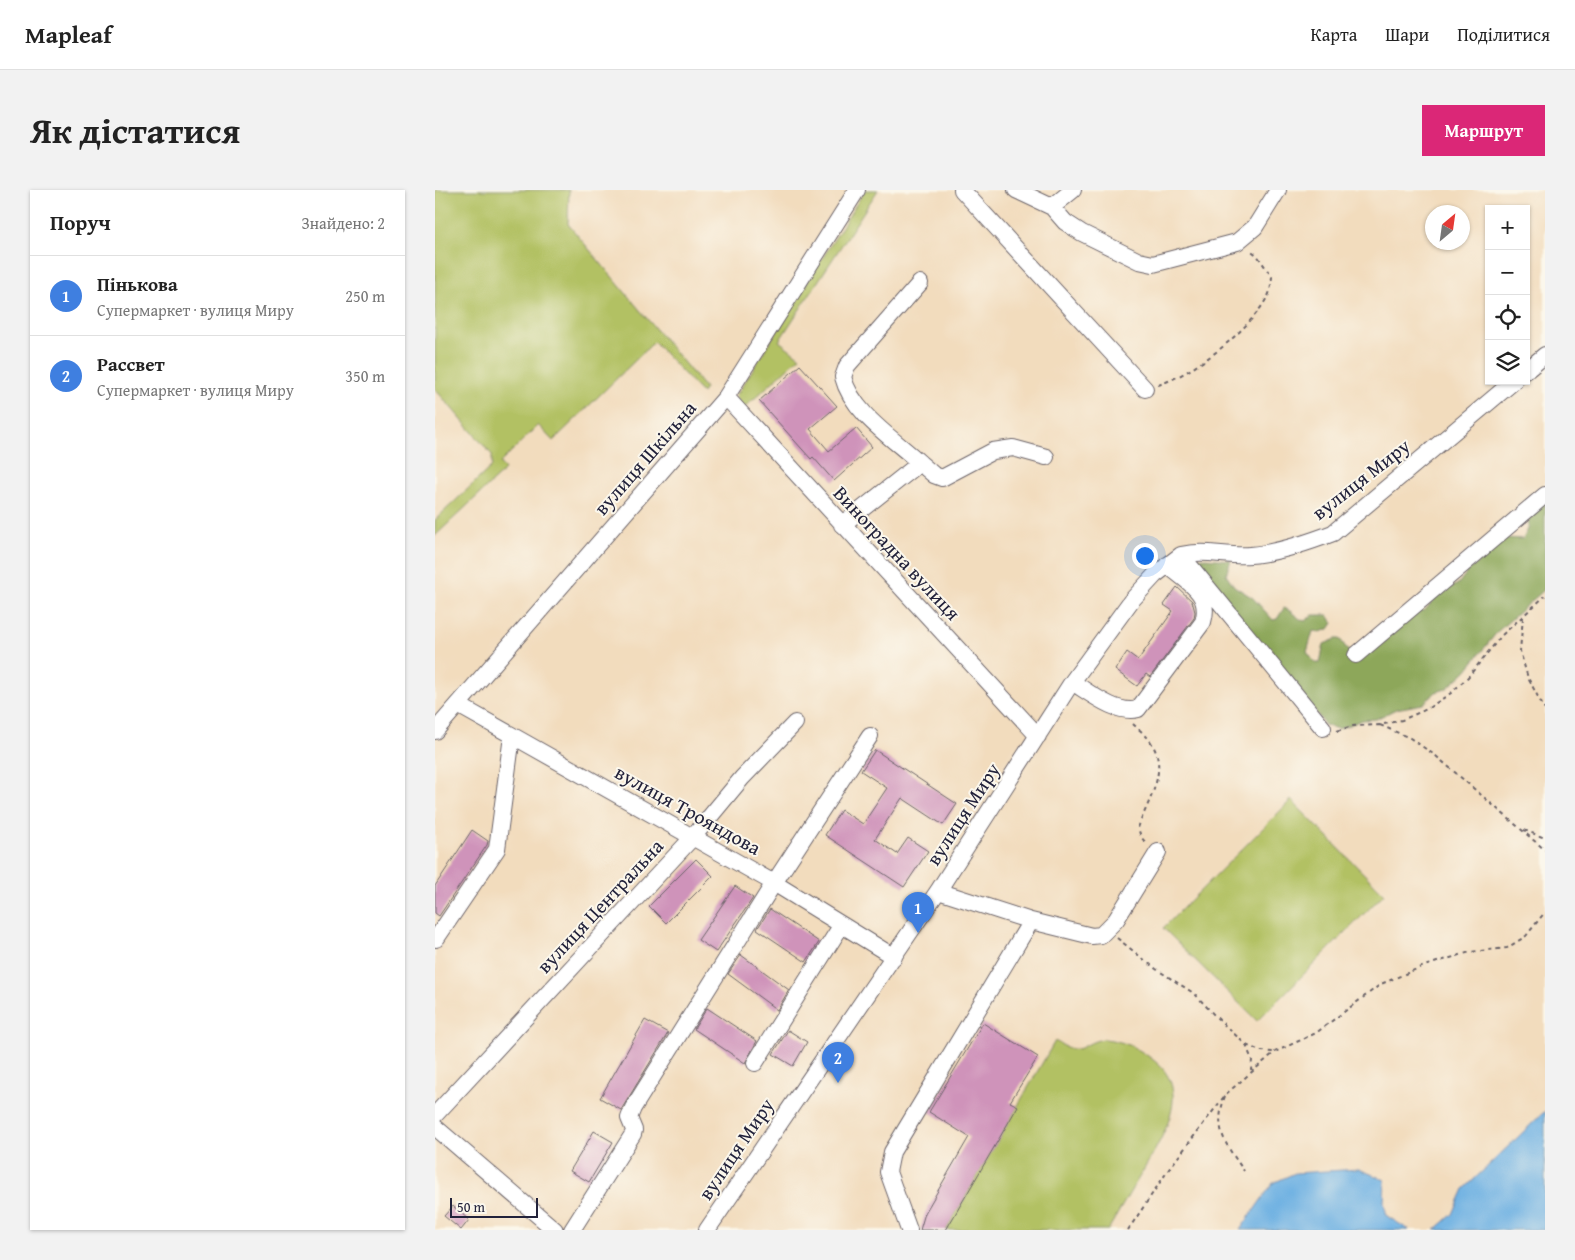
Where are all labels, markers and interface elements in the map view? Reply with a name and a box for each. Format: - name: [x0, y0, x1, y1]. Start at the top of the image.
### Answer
- text: Mapleaf: [25, 17, 112, 52]
- text: Карта: [1311, 21, 1357, 48]
- text: Шари: [1385, 21, 1429, 48]
- text: Поділитися: [1457, 21, 1550, 48]
- text: Як дістатися: [30, 105, 240, 156]
- button: Маршрут: [1422, 105, 1545, 156]
- north arrow: [1425, 205, 1470, 250]
- map controls: [1485, 205, 1530, 385]
- button: +: [1485, 205, 1530, 250]
- text: Поруч: [50, 207, 111, 238]
- text: Знайдено: 2: [302, 211, 385, 235]
- button: −: [1485, 250, 1530, 295]
- text: Пінькова: [97, 270, 178, 298]
- text: 1: [62, 284, 70, 308]
- text: 250 m: [345, 284, 385, 308]
- button: locate: [1485, 295, 1530, 340]
- text: Супермаркет · вулиця Миру: [97, 298, 294, 322]
- button: layers: [1485, 340, 1530, 385]
- text: Рассвет: [97, 350, 165, 378]
- text: 2: [62, 364, 70, 388]
- text: 350 m: [345, 364, 385, 388]
- text: Супермаркет · вулиця Миру: [97, 378, 294, 402]
- street label: вулиця Шкільна: [587, 394, 703, 521]
- street label: вулиця Миру: [1306, 431, 1416, 526]
- street label: Виноградна вулиця: [827, 479, 967, 626]
- your location: [1132, 543, 1158, 569]
- street label: вулиця Трояндова: [610, 757, 767, 862]
- street label: вулиця Миру: [918, 757, 1007, 871]
- street label: вулиця Центральна: [530, 832, 670, 979]
- pin: 1: [902, 892, 934, 933]
- pin: 2: [822, 1042, 854, 1083]
- street label: вулиця Миру: [691, 1092, 780, 1205]
- scale bar: [450, 1195, 537, 1218]
- text: 50 m: [457, 1197, 485, 1217]

